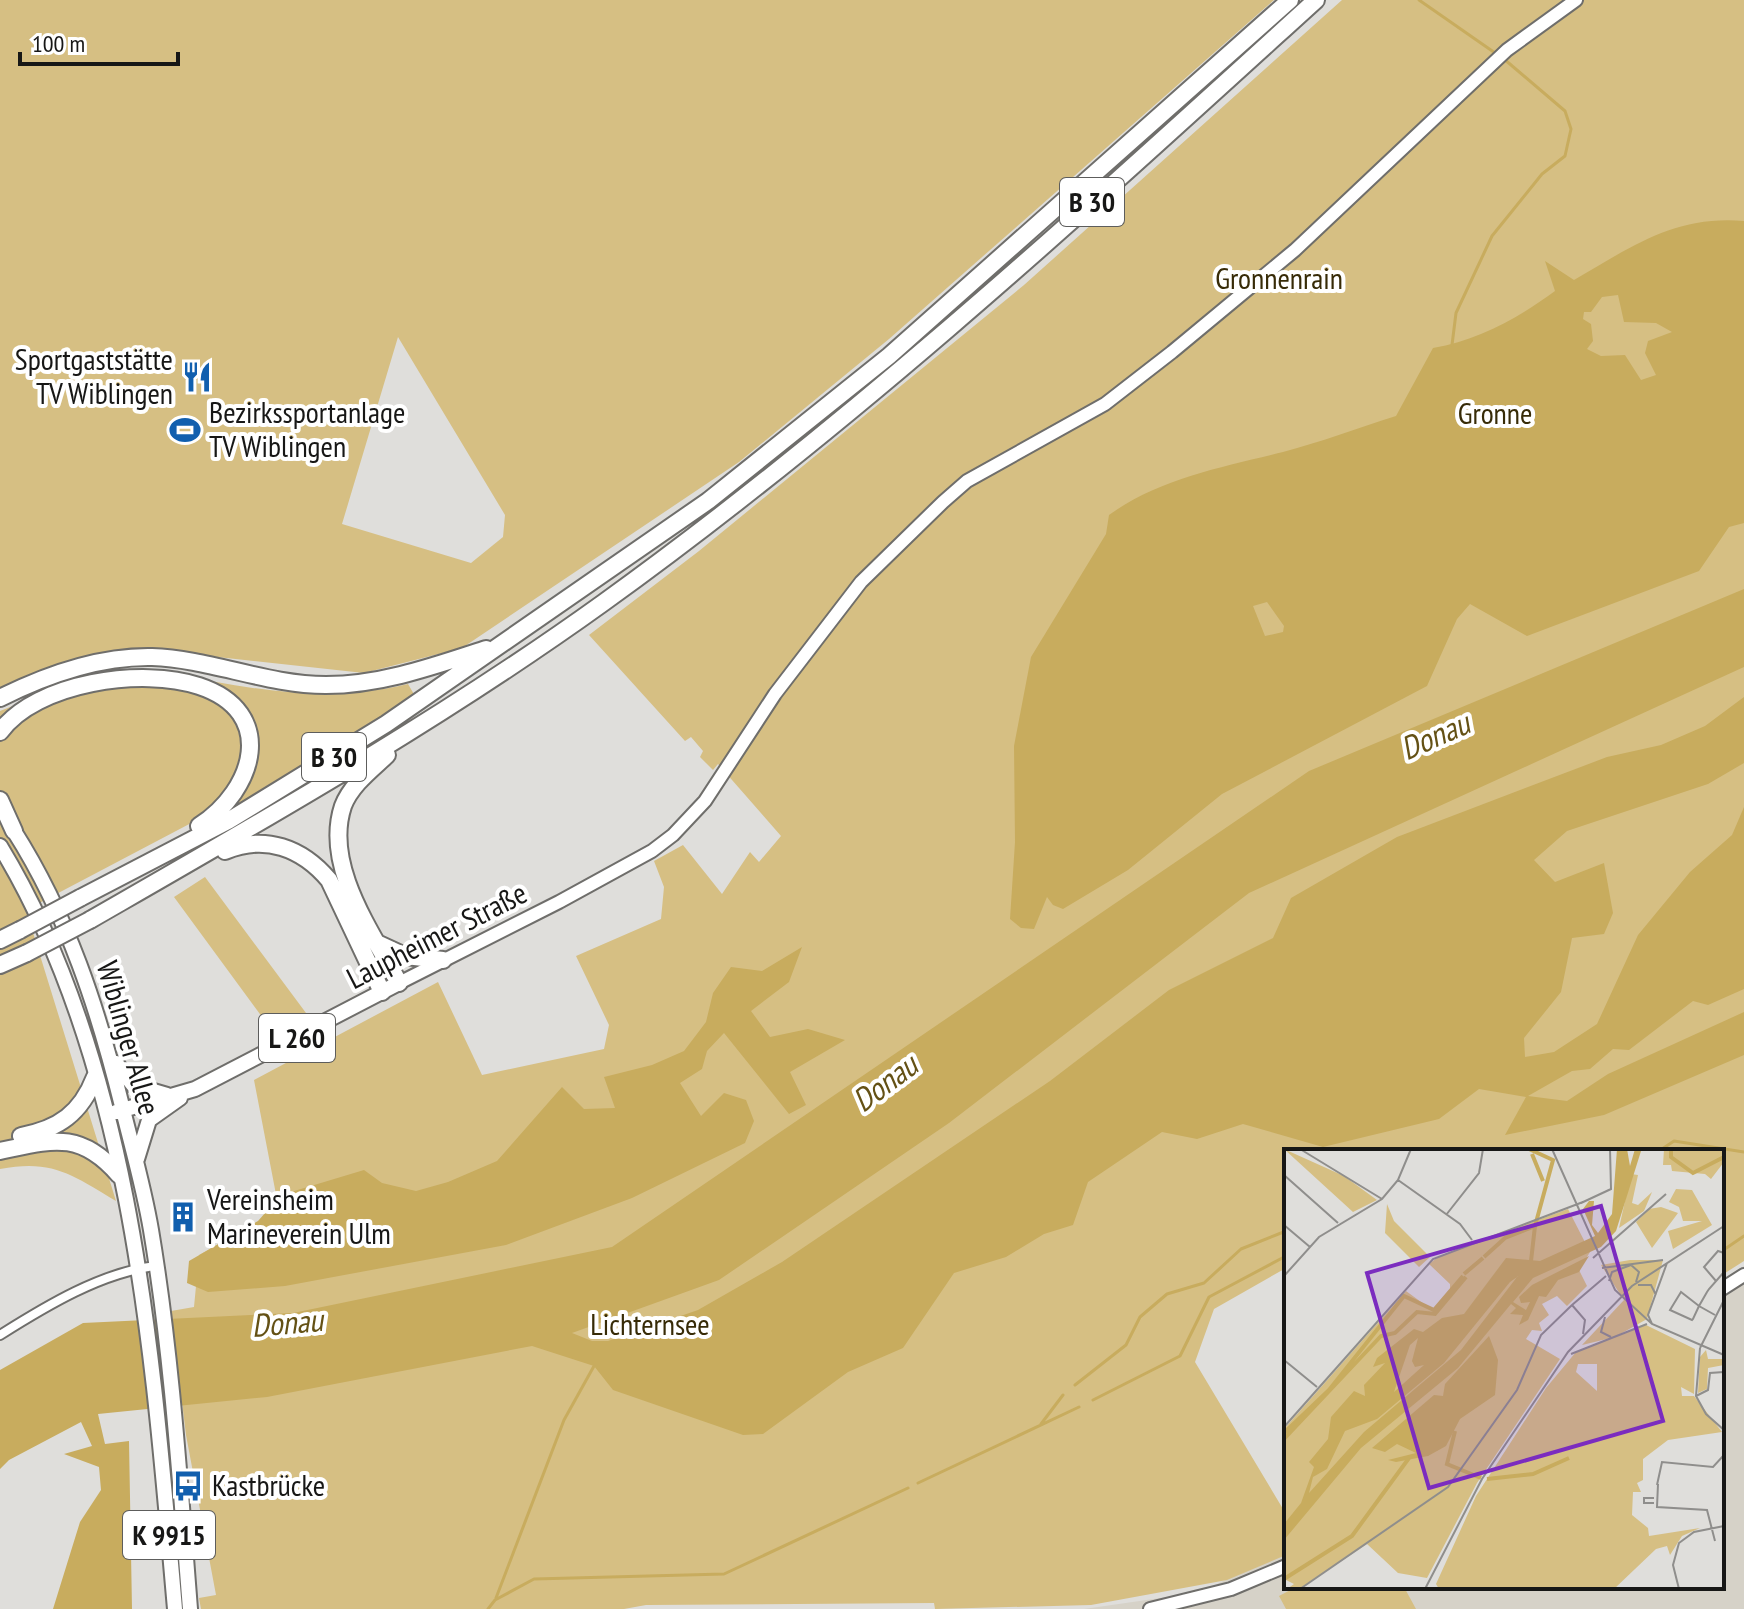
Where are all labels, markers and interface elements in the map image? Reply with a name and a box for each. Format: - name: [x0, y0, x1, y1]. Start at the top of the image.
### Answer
- scale bar: [20, 16, 178, 66]
- text: 100 m: [32, 28, 85, 59]
- road number: B 30: [1060, 178, 1124, 226]
- park label: Gronnenrain: [1215, 258, 1343, 297]
- place label: Sportgaststätte TV Wiblingen: [15, 339, 173, 412]
- restaurant icon: Sportgaststätte TV Wiblingen: [180, 360, 214, 394]
- place label: Bezirkssportanlage TV Wiblingen: [209, 392, 405, 465]
- park label: Gronne: [1458, 393, 1532, 432]
- sports icon: Bezirkssportanlage TV Wiblingen: [168, 413, 202, 447]
- water label: Donau: [1393, 701, 1478, 769]
- road number: B 30: [302, 733, 366, 781]
- street label: Laupheimer Straße: [340, 873, 533, 997]
- street label: Wiblinger Allee: [89, 956, 170, 1119]
- road number: L 260: [259, 1014, 335, 1062]
- water label: Donau: [843, 1043, 927, 1120]
- inset map: [1284, 1149, 1724, 1589]
- place label: Vereinsheim Marineverein Ulm: [206, 1179, 391, 1252]
- building icon: Vereinsheim Marineverein Ulm: [166, 1200, 200, 1234]
- water label: Donau: [250, 1298, 326, 1346]
- park label: Lichternsee: [590, 1304, 710, 1343]
- place label: Kastbrücke: [212, 1465, 325, 1504]
- bus stop icon: Kastbrücke: [171, 1469, 205, 1503]
- road number: K 9915: [123, 1511, 215, 1559]

